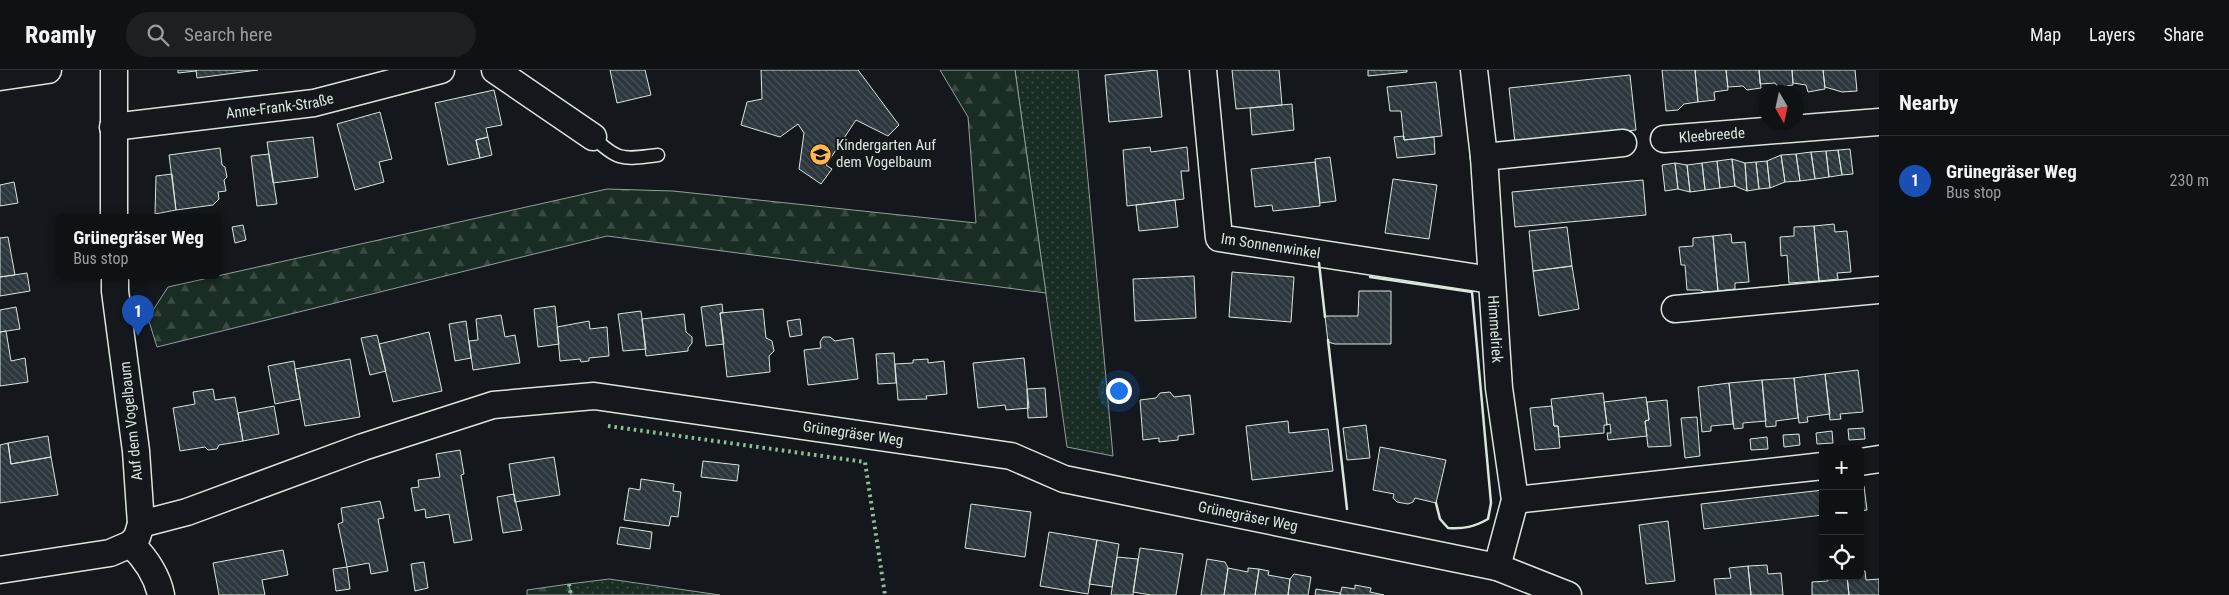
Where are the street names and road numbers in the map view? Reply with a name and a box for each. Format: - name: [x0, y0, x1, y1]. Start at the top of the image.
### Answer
- street label: Anne-Frank-Straße: [225, 89, 336, 122]
- street label: Kleebreede: [1678, 124, 1746, 147]
- street label: Im Sonnenwinkel: [1220, 229, 1322, 263]
- street label: Himmelriek: [1484, 295, 1506, 364]
- street label: Auf dem Vogelbaum: [116, 360, 146, 482]
- street label: Grünegräser Weg: [802, 417, 905, 449]
- street label: Grünegräser Weg: [1196, 497, 1299, 535]

